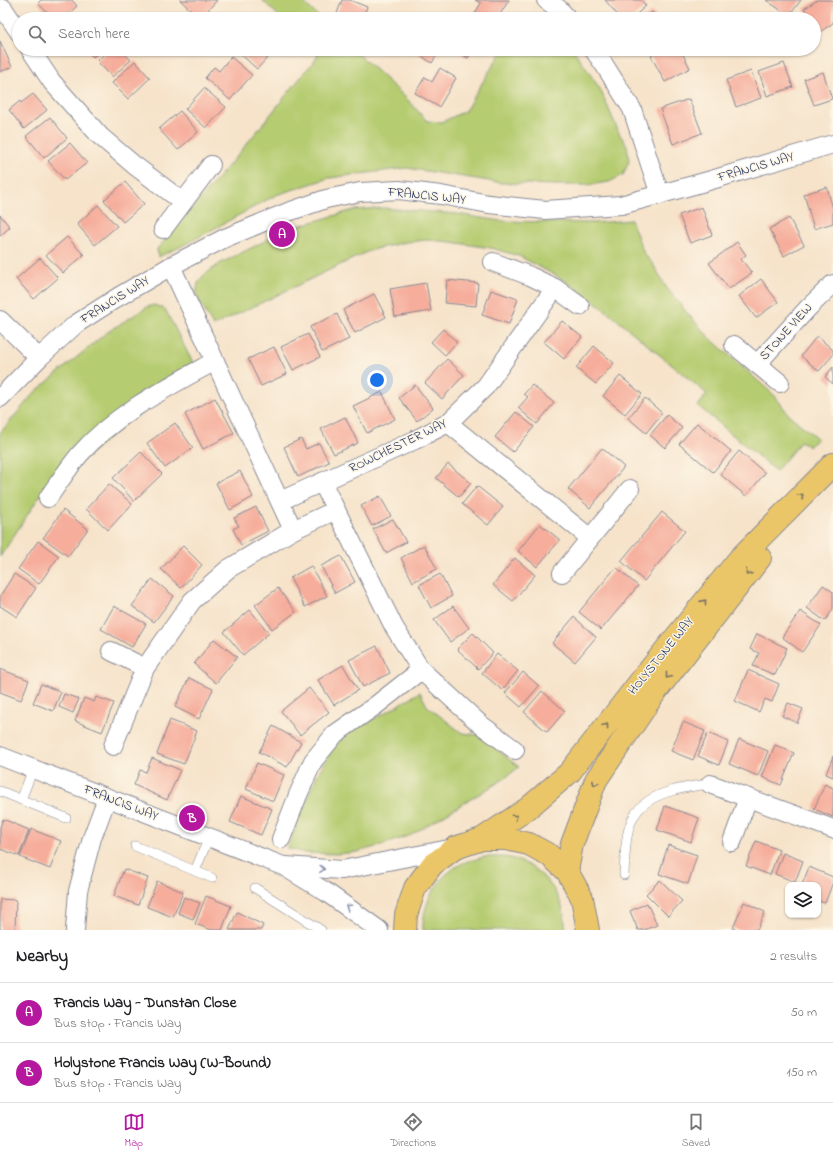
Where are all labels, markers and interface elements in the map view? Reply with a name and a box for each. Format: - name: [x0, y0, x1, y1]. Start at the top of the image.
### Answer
- search box: [12, 12, 821, 56]
- icon: search: [26, 23, 48, 45]
- text: Search here: [58, 23, 130, 45]
- street label: FRANCIS WAY: [715, 147, 796, 187]
- street label: FRANCIS WAY: [386, 182, 467, 210]
- pin: A: [269, 219, 295, 249]
- street label: FRANCIS WAY: [76, 271, 153, 329]
- street label: STONE VIEW: [755, 299, 817, 365]
- your location: [367, 370, 387, 390]
- street label: ROWCHESTER WAY: [346, 414, 450, 478]
- one-way arrow: [796, 493, 804, 501]
- one-way arrow: [746, 569, 753, 576]
- one-way arrow: [700, 600, 707, 607]
- street label: HOLYSTONE WAY: [624, 613, 698, 699]
- one-way arrow: [665, 671, 672, 678]
- one-way arrow: [601, 723, 608, 730]
- street label: FRANCIS WAY: [80, 780, 161, 826]
- one-way arrow: [592, 780, 600, 787]
- pin: B: [179, 803, 205, 833]
- one-way arrow: [510, 815, 517, 822]
- one-way arrow: [319, 864, 325, 873]
- map controls: [785, 882, 821, 918]
- button: layers: [785, 882, 821, 918]
- one-way arrow: [345, 905, 352, 912]
- text: Nearby: [16, 944, 68, 969]
- text: 2 results: [770, 947, 817, 966]
- text: Francis Way - Dunstan Close: [54, 992, 236, 1014]
- text: A: [25, 1003, 33, 1022]
- text: 50 m: [791, 1003, 817, 1022]
- text: Bus stop · Francis Way: [54, 1014, 181, 1033]
- text: Holystone Francis Way (W-Bound): [54, 1052, 271, 1074]
- text: B: [25, 1063, 33, 1082]
- text: 150 m: [786, 1063, 817, 1082]
- text: Bus stop · Francis Way: [54, 1074, 181, 1093]
- tab: Map: [123, 1111, 145, 1151]
- tab: Directions: [390, 1111, 436, 1151]
- tab: Saved: [682, 1111, 710, 1151]

